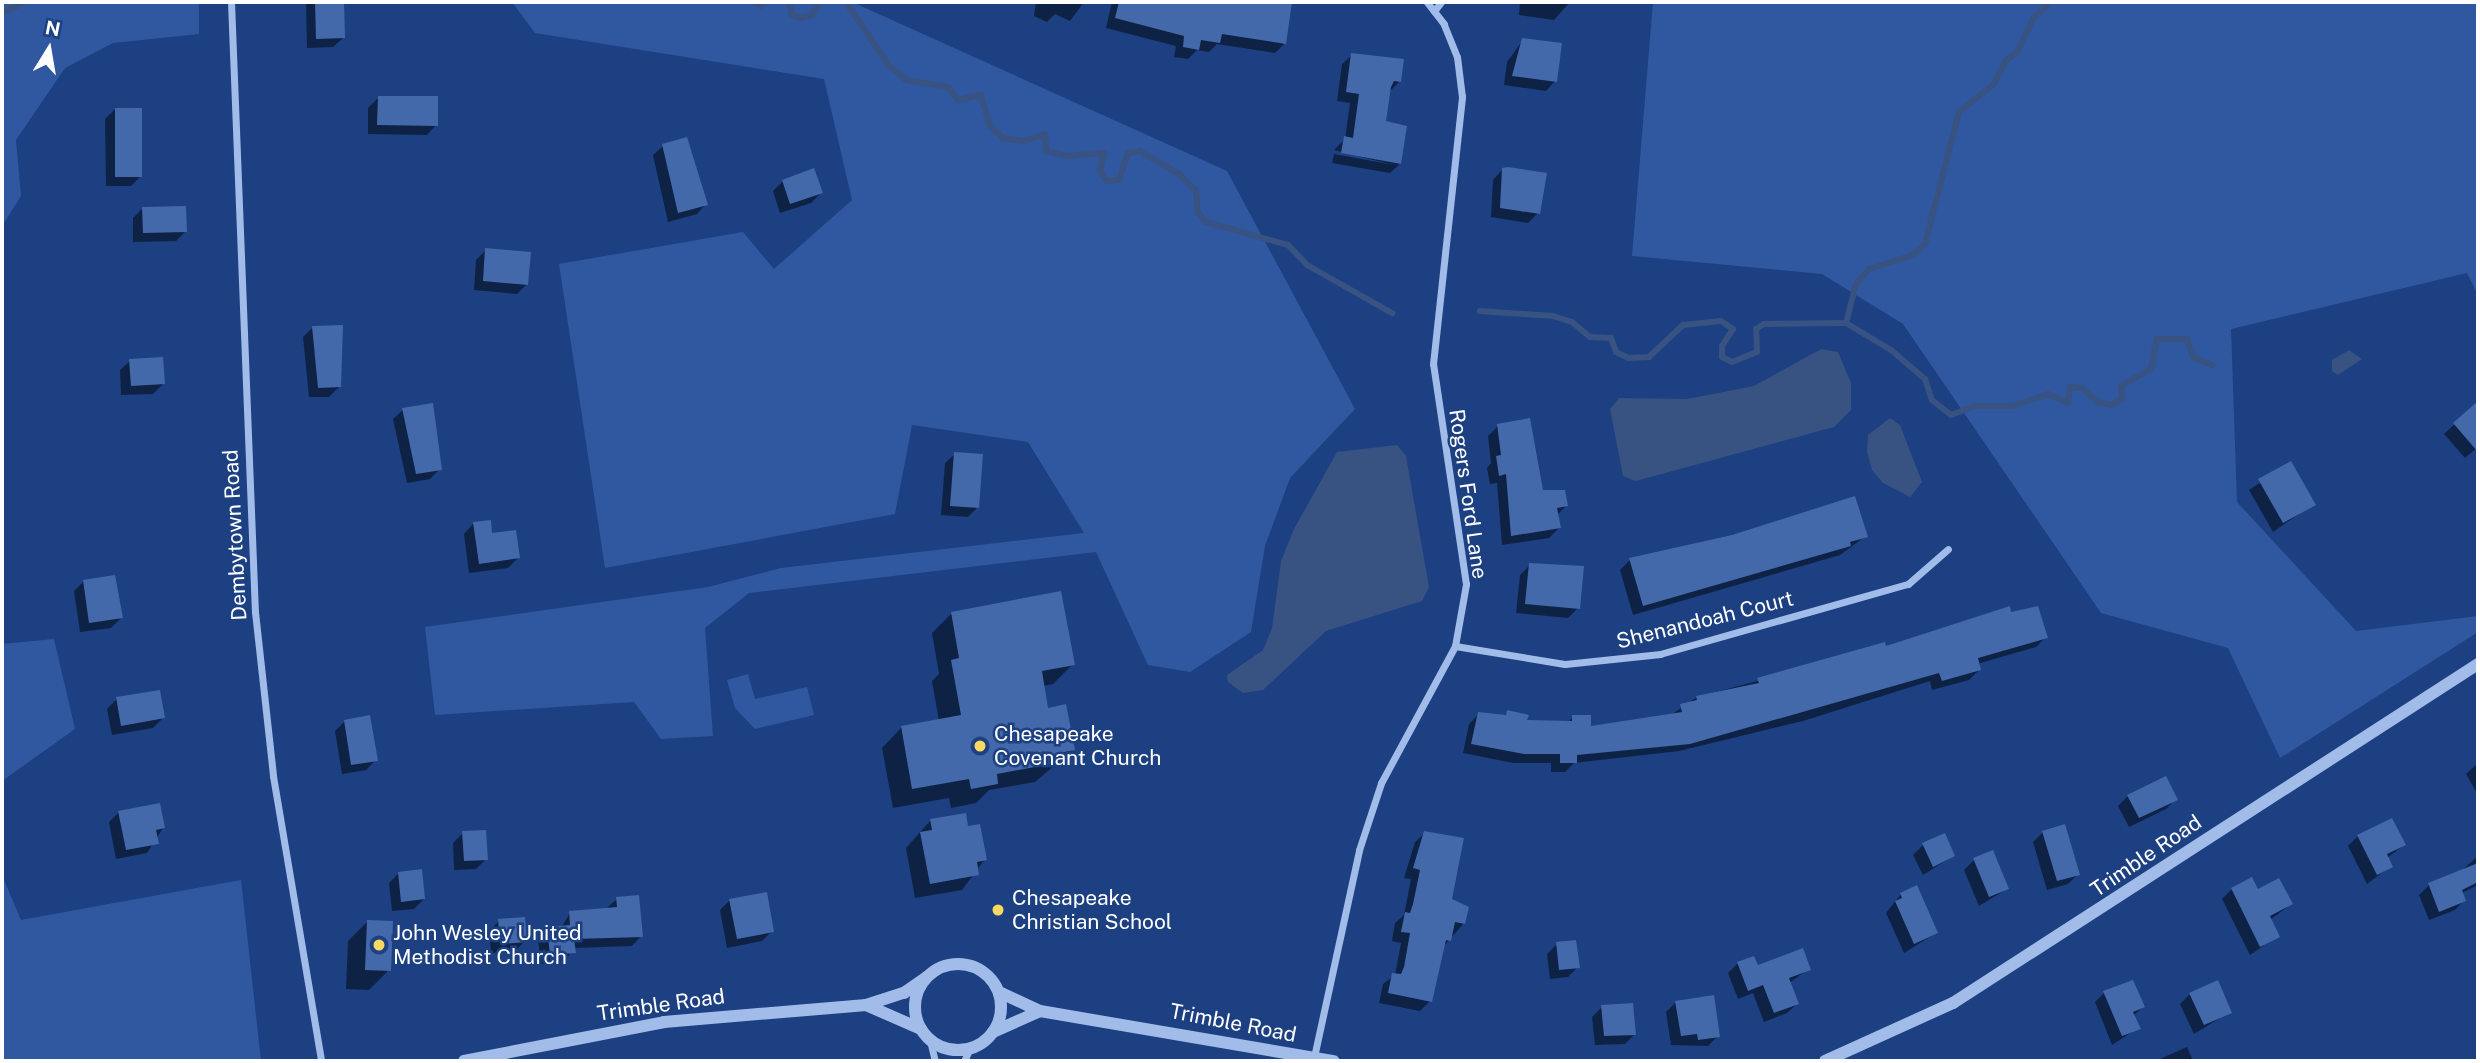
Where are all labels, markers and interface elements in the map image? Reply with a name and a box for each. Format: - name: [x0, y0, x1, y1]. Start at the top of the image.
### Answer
- north arrow: [14, 14, 84, 84]
- text: N: [44, 16, 62, 41]
- street label: Rogers Ford Lane: [1444, 407, 1492, 581]
- street label: Dembytown Road: [218, 449, 252, 621]
- street label: Shenandoah Court: [1614, 586, 1796, 654]
- place label: Chesapeake Covenant Church: [994, 721, 1161, 771]
- marker: Chesapeake Covenant Church: [972, 738, 988, 754]
- street label: Trimble Road: [2086, 810, 2206, 902]
- place label: Chesapeake Christian School: [1012, 885, 1172, 935]
- marker: Chesapeake Christian School: [990, 902, 1006, 918]
- place label: John Wesley United Methodist Church: [393, 920, 582, 970]
- marker: John Wesley United Methodist Church: [371, 937, 387, 953]
- street label: Trimble Road: [596, 984, 726, 1026]
- street label: Trimble Road: [1167, 998, 1299, 1048]

